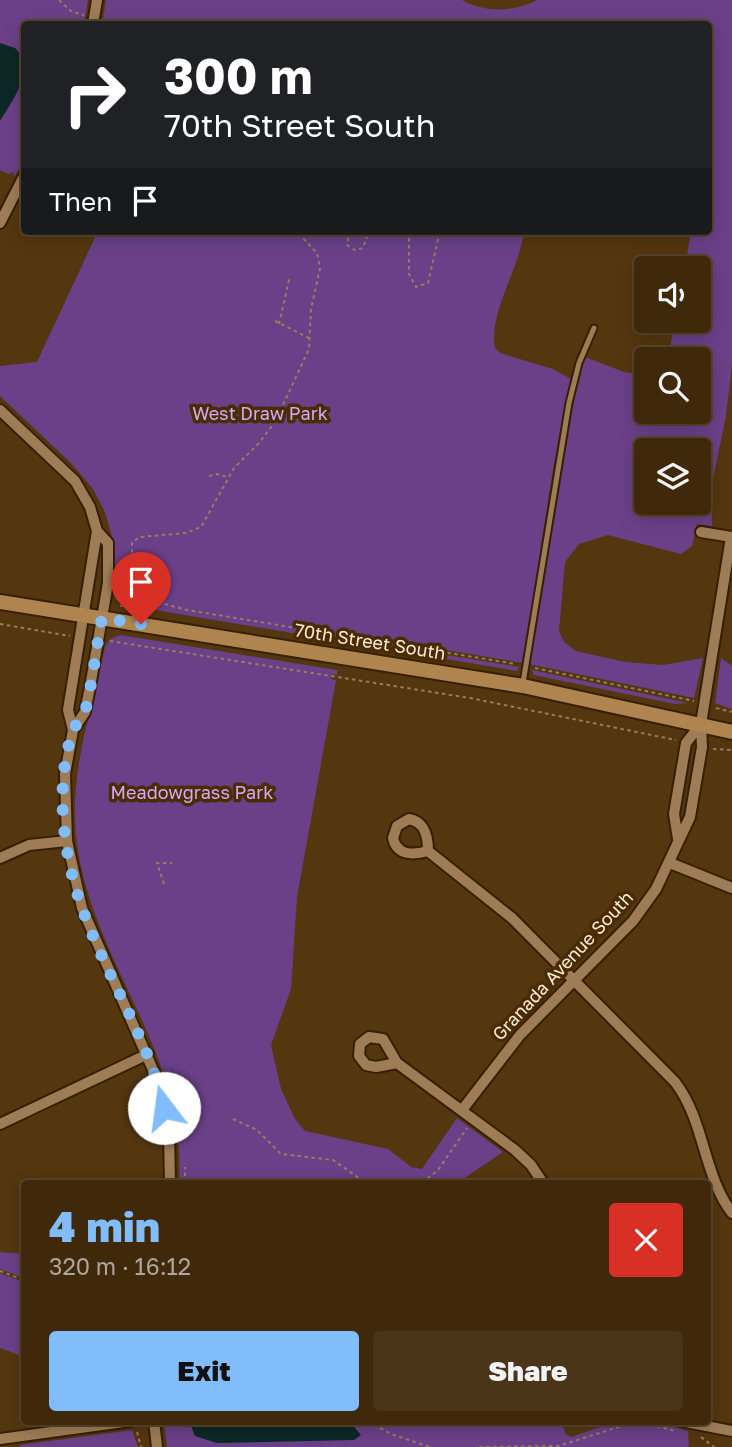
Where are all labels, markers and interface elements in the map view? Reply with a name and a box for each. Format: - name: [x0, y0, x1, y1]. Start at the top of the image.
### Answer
- text: 300 m: [164, 46, 313, 105]
- icon: right: [49, 49, 140, 140]
- text: 70th Street South: [164, 106, 436, 144]
- icon: arrive: [126, 182, 164, 220]
- text: Then: [49, 186, 112, 217]
- map controls: [634, 256, 711, 515]
- button: sound: [634, 256, 711, 333]
- button: search: [634, 347, 711, 424]
- park label: West Draw Park: [192, 402, 328, 424]
- button: layers: [634, 438, 711, 515]
- pin: [111, 552, 171, 624]
- icon: arrive: [122, 563, 160, 601]
- street label: 70th Street South: [293, 618, 447, 664]
- park label: Meadowgrass Park: [111, 781, 273, 803]
- street label: Granada Avenue South: [487, 886, 637, 1045]
- position arrow: [127, 1071, 201, 1145]
- text: 4 min: [49, 1201, 160, 1251]
- button: close: [609, 1203, 683, 1277]
- text: 320 m · 16:12: [49, 1252, 191, 1280]
- button: Exit: [49, 1331, 359, 1411]
- button: Share: [373, 1331, 683, 1411]

